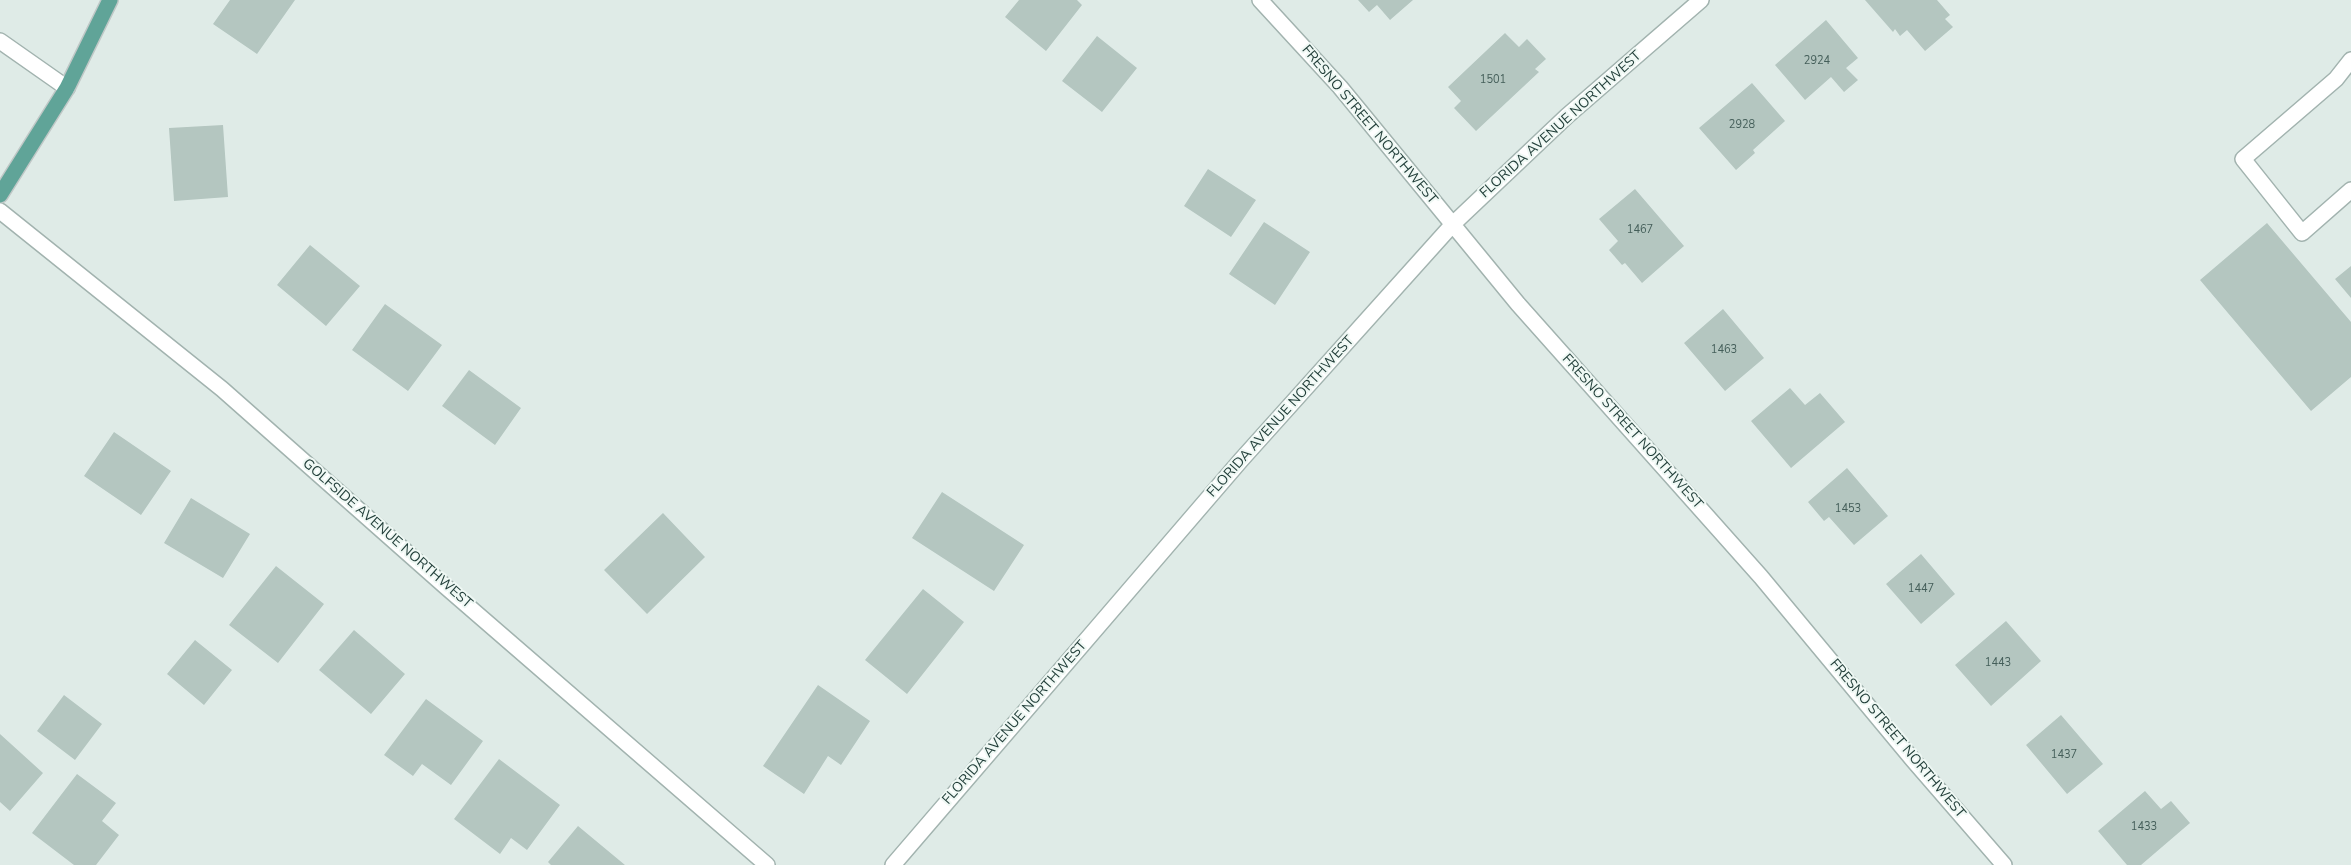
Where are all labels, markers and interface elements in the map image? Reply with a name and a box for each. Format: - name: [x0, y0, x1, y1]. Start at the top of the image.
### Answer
- street label: FRESNO STREET NORTHWEST: [1298, 42, 1440, 208]
- street label: FLORIDA AVENUE NORTHWEST: [1477, 48, 1645, 202]
- house number: 2924: [1804, 54, 1830, 68]
- house number: 1501: [1480, 73, 1506, 87]
- house number: 2928: [1729, 118, 1755, 132]
- house number: 1467: [1627, 223, 1653, 237]
- street label: FLORIDA AVENUE NORTHWEST: [1204, 333, 1358, 501]
- house number: 1463: [1711, 343, 1737, 357]
- street label: FRESNO STREET NORTHWEST: [1558, 351, 1706, 513]
- street label: GOLFSIDE AVENUE NORTHWEST: [299, 456, 475, 612]
- house number: 1453: [1835, 502, 1861, 516]
- house number: 1447: [1908, 582, 1934, 596]
- street label: FLORIDA AVENUE NORTHWEST: [939, 638, 1091, 808]
- street label: FRESNO STREET NORTHWEST: [1826, 656, 1968, 822]
- house number: 1443: [1985, 656, 2011, 670]
- house number: 1437: [2051, 748, 2077, 762]
- house number: 1433: [2131, 820, 2157, 834]

